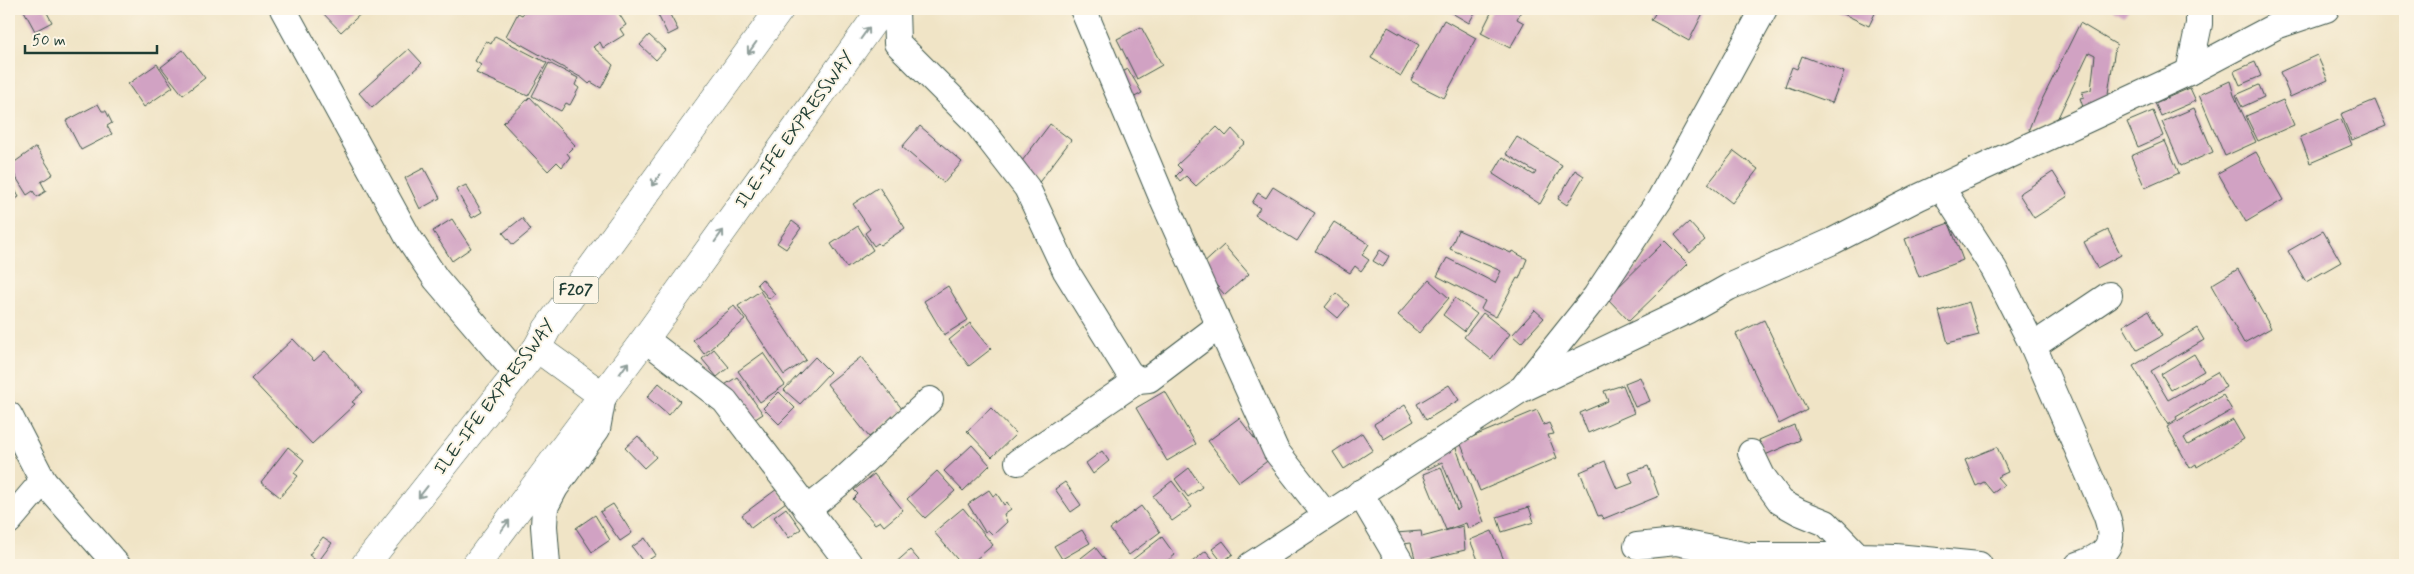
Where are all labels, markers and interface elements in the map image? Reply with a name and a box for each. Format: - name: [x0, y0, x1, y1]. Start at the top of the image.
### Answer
- scale bar: [25, 22, 158, 54]
- one-way arrow: [860, 26, 870, 40]
- text: 50 m: [32, 31, 66, 51]
- one-way arrow: [747, 41, 757, 55]
- street label: ILE-IFE EXPRESSWAY: [730, 46, 860, 213]
- one-way arrow: [651, 172, 661, 186]
- one-way arrow: [714, 229, 724, 243]
- road number: F207: [554, 276, 598, 304]
- street label: ILE-IFE EXPRESSWAY: [429, 314, 562, 480]
- one-way arrow: [618, 362, 629, 375]
- one-way arrow: [418, 485, 428, 499]
- one-way arrow: [500, 520, 511, 533]

